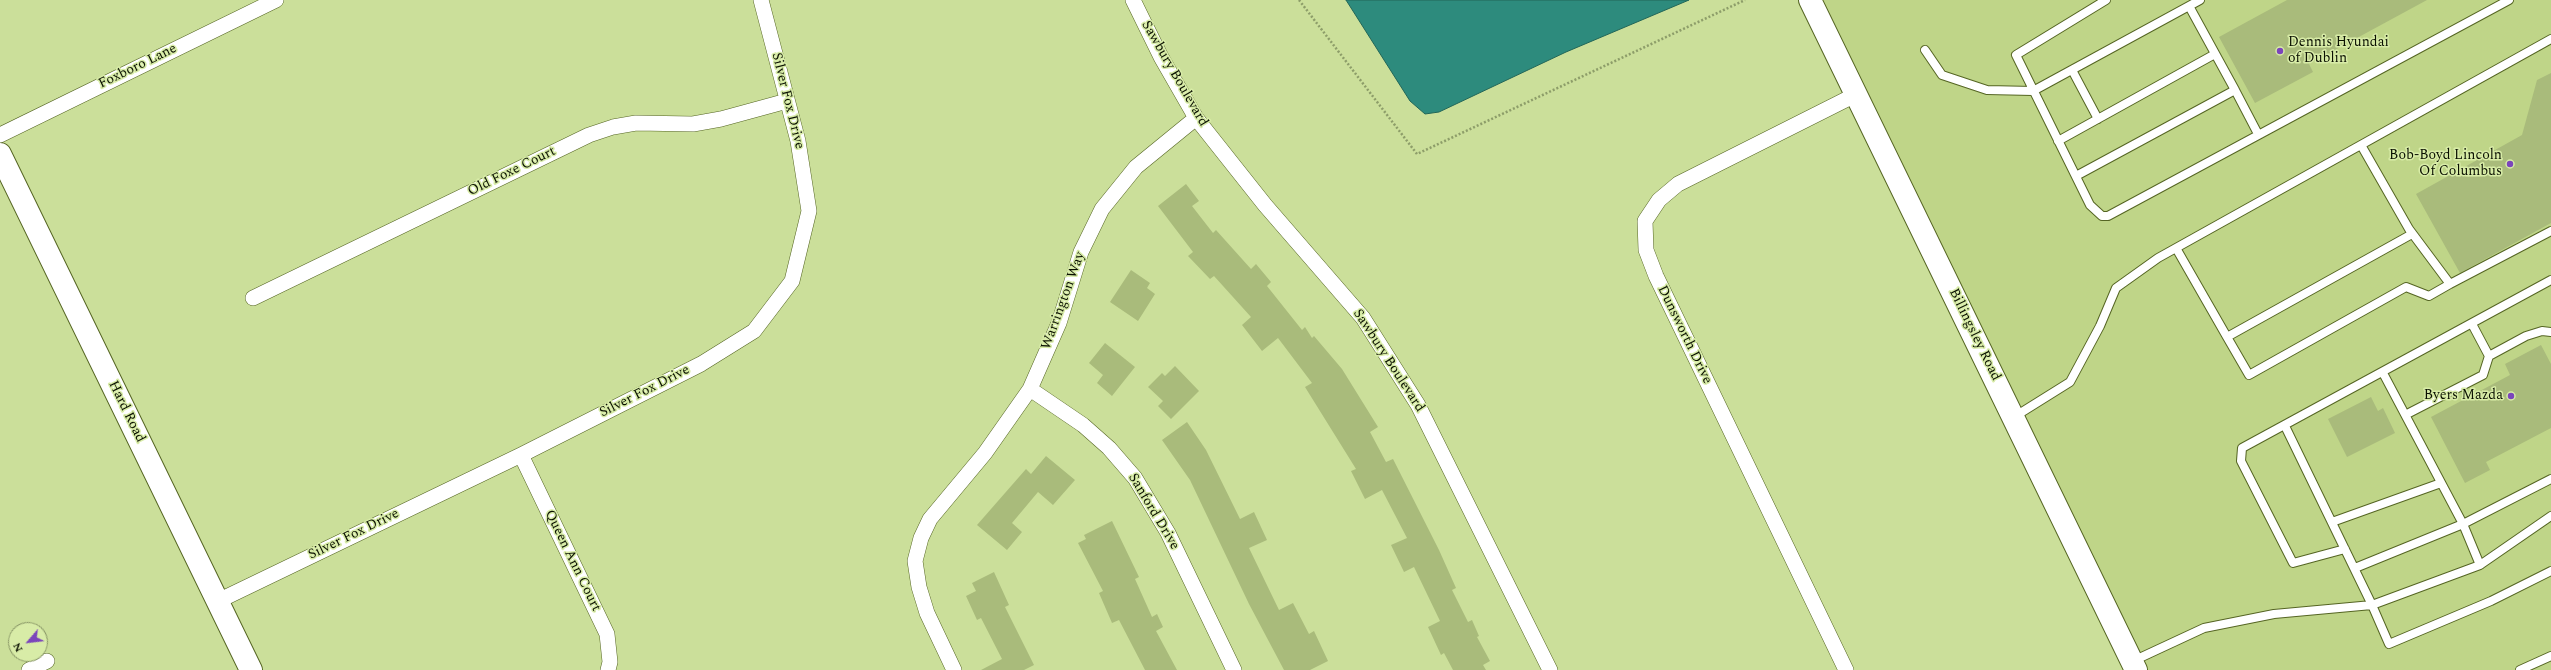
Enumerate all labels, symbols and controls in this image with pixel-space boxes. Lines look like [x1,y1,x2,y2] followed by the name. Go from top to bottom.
[1137,18,1211,130] street label: Sawbury Boulevard
[2288,35,2389,68] place label: Dennis Hyundai of Dublin
[96,41,180,93] street label: Foxboro Lane
[2275,46,2285,56] marker: Dennis Hyundai of Dublin
[767,51,807,151] street label: Silver Fox Drive
[465,144,559,200] street label: Old Foxe Court
[2389,148,2502,180] place label: Bob-Boyd Lincoln Of Columbus
[2505,159,2515,169] marker: Bob-Boyd Lincoln Of Columbus
[1039,250,1089,352] street label: Warrington Way
[1653,283,1715,387] street label: Dunsworth Drive
[1944,286,2004,384] street label: Billingsley Road
[1348,306,1428,416] street label: Sawbury Boulevard
[597,362,693,422] street label: Silver Fox Drive
[104,378,148,446] street label: Hard Road
[2424,388,2503,404] place label: Byers Mazda
[2506,391,2516,401] marker: Byers Mazda
[1124,471,1182,553] street label: Sanford Drive
[306,506,402,564] street label: Silver Fox Drive
[540,508,604,614] street label: Queen Ann Court
[8,622,48,662] north arrow
[8,639,27,655] text: N

